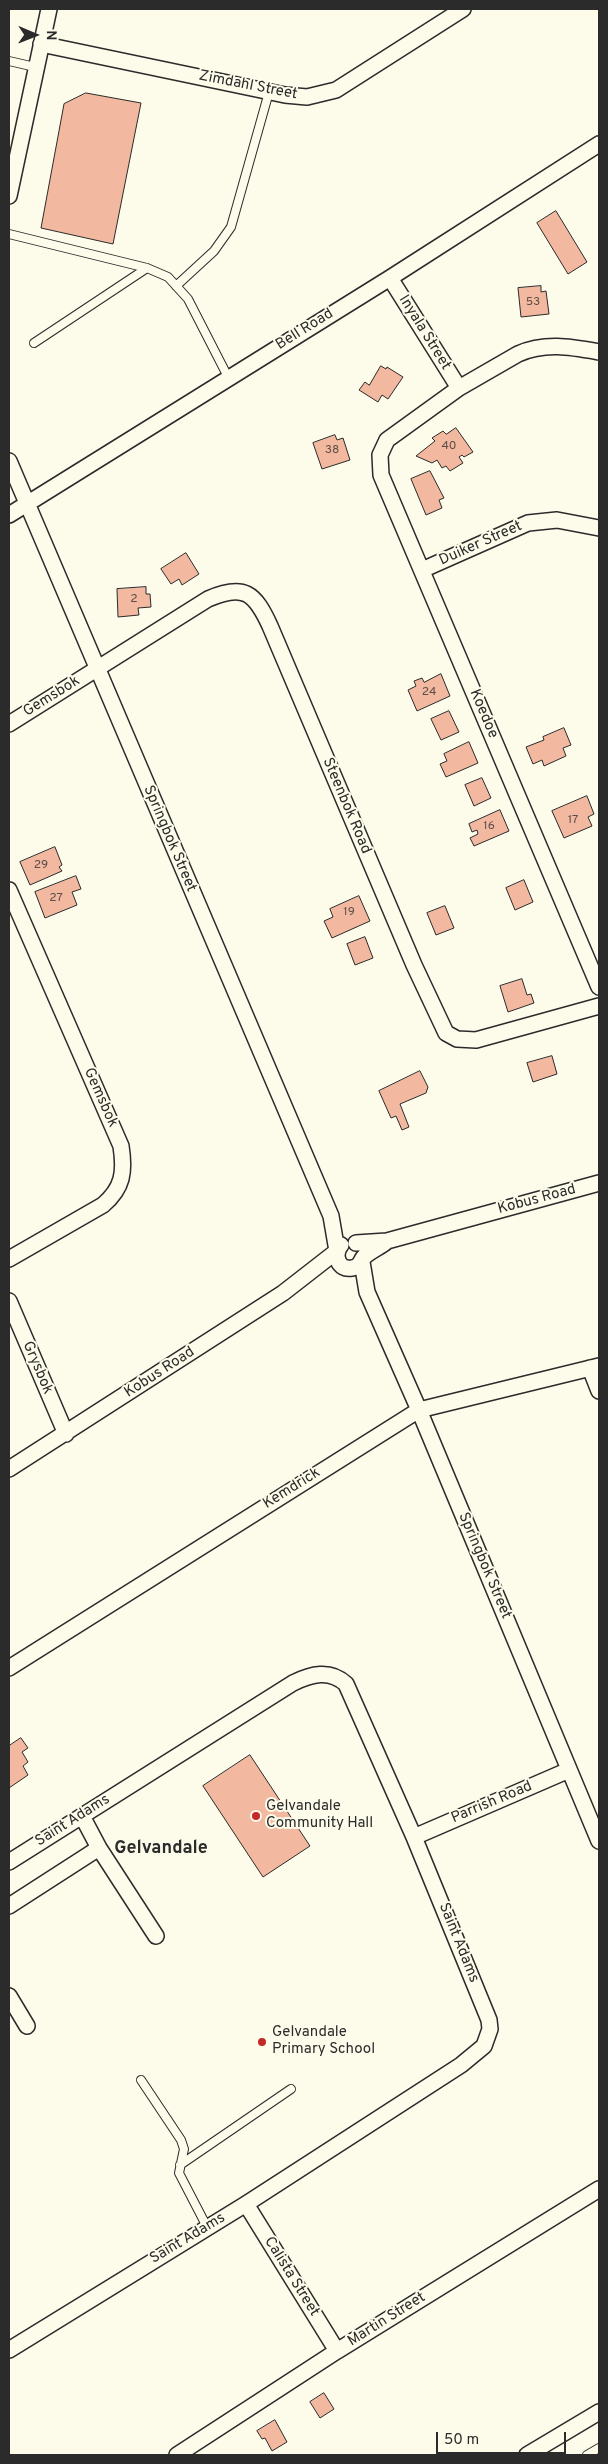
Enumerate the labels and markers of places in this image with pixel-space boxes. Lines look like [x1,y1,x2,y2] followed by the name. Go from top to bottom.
[266,1798,373,1833] place label: Gelvandale Community Hall
[250,1810,262,1822] marker: Gelvandale Community Hall
[272,2024,375,2059] place label: Gelvandale Primary School
[256,2036,268,2048] marker: Gelvandale Primary School

